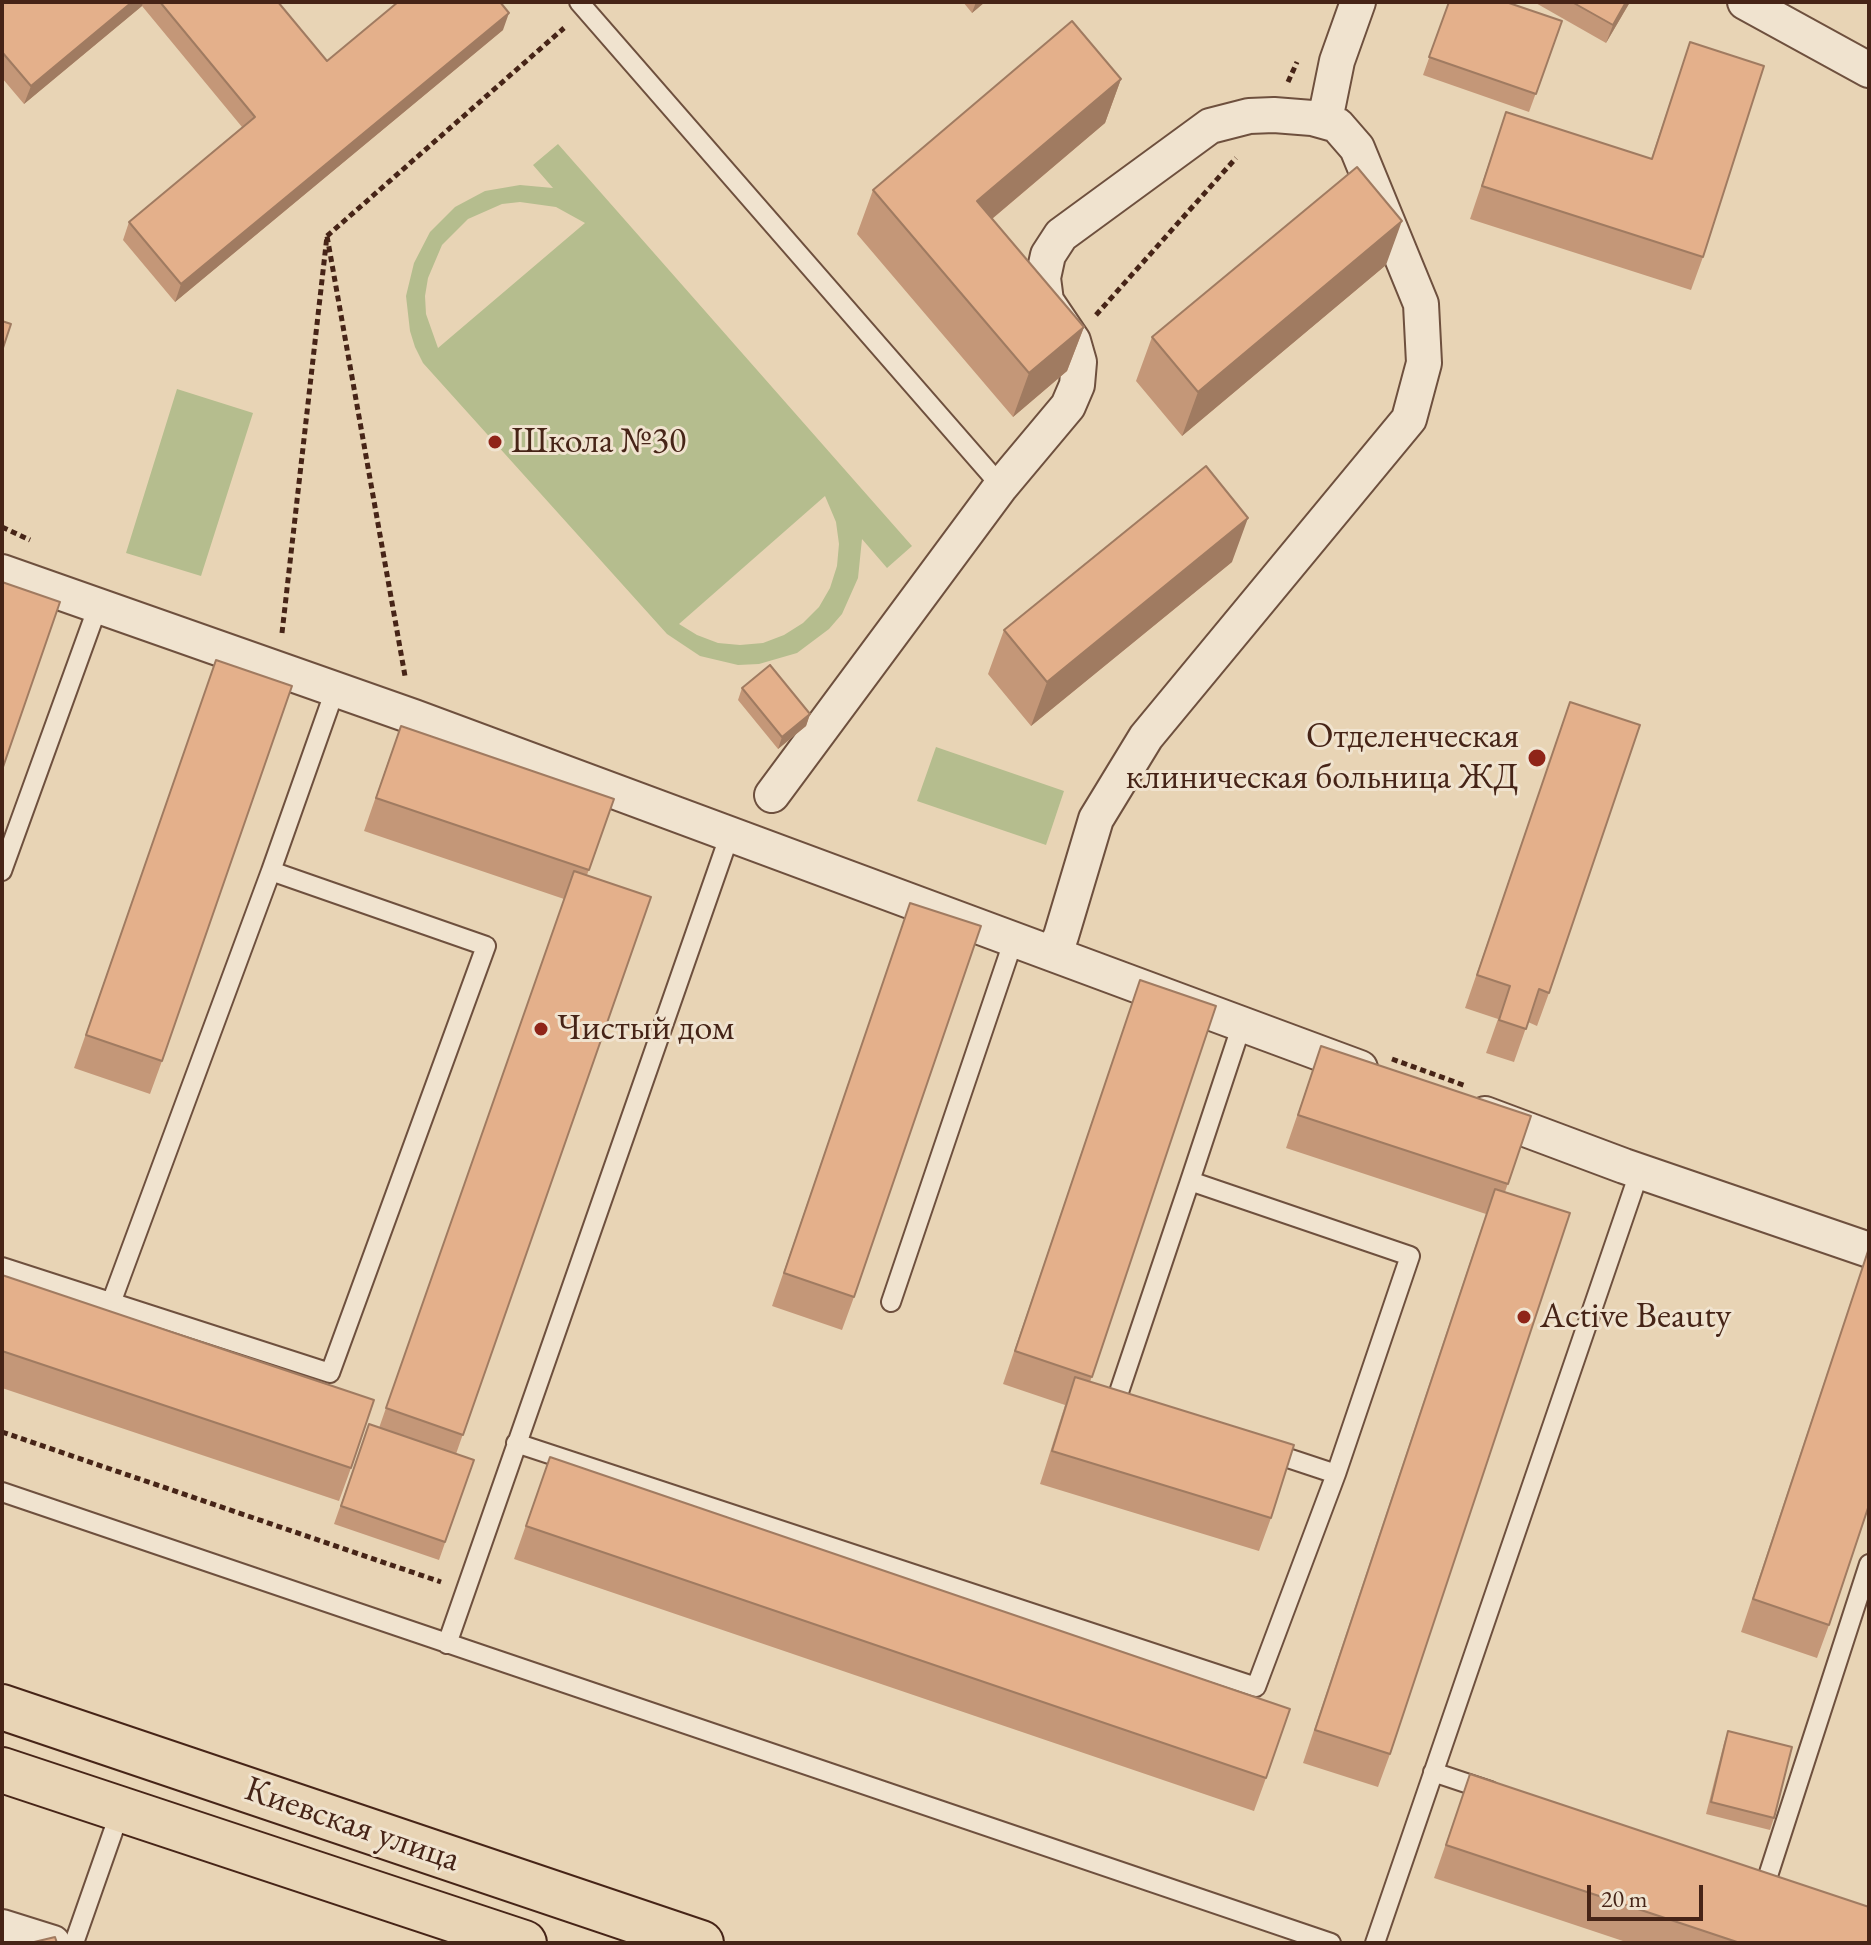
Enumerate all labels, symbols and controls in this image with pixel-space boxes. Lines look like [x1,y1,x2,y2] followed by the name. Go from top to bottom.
[511,420,686,464] place label: Школа №30
[486,433,504,451] marker: Школа №30
[1126,715,1519,800] place label: Отделенческая клиническая больница ЖД
[1526,747,1548,769] marker: Отделенческая клиническая больница ЖД
[557,1007,734,1051] place label: Чистый дом
[532,1020,550,1038] marker: Чистый дом
[1540,1295,1731,1339] place label: Active Beauty
[1515,1308,1533,1326] marker: Active Beauty
[239,1768,465,1882] street label: Киевская улица
[1591,1869,1707,1919] scale bar
[1601,1883,1648,1914] text: 20 m

